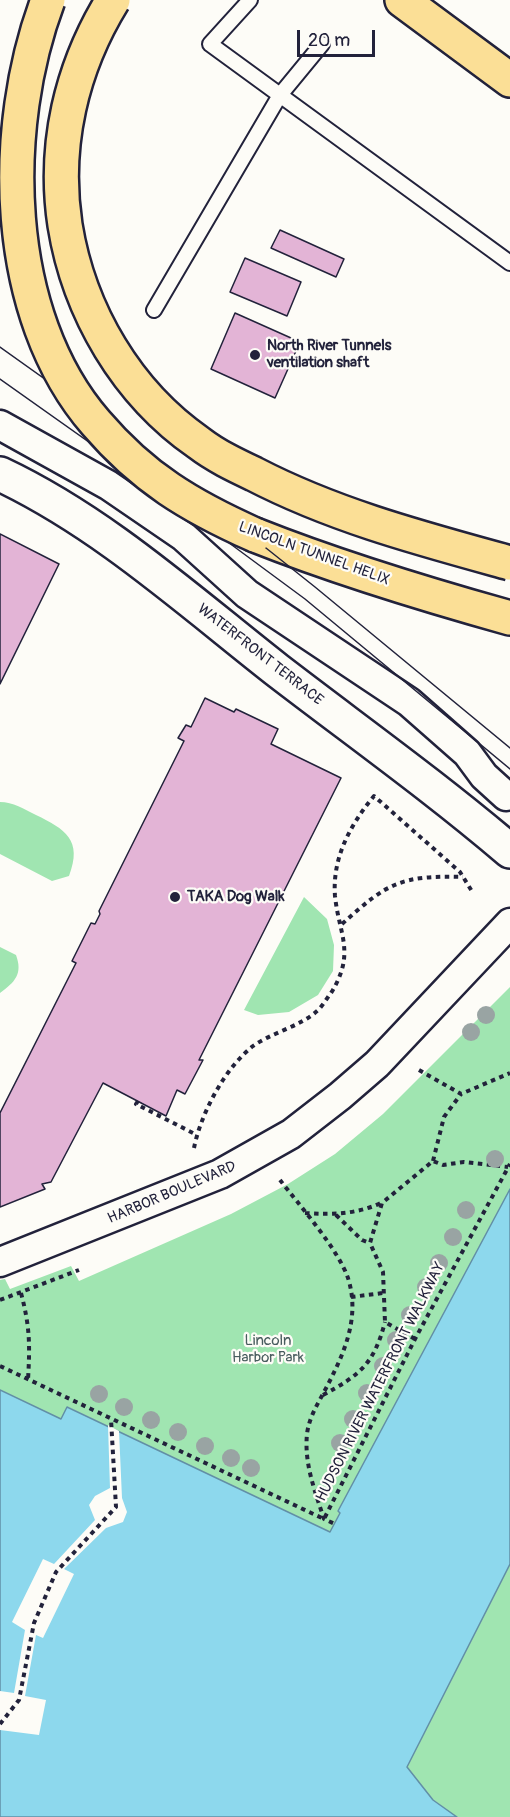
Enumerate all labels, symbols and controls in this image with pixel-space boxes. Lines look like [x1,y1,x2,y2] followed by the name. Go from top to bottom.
[300,18,378,56] scale bar
[308,29,350,52] text: 20 m
[267,337,392,372] place label: North River Tunnels ventilation shaft
[248,348,262,362] marker: North River Tunnels ventilation shaft
[236,518,392,590] street label: LINCOLN TUNNEL HELIX
[194,600,326,710] street label: WATERFRONT TERRACE
[187,888,285,906] place label: TAKA Dog Walk
[168,890,182,904] marker: TAKA Dog Walk
[105,1158,239,1228] street label: HARBOR BOULEVARD
[313,1259,449,1505] street label: HUDSON RIVER WATERFRONT WALKWAY
[232,1332,304,1367] park label: Lincoln Harbor Park

